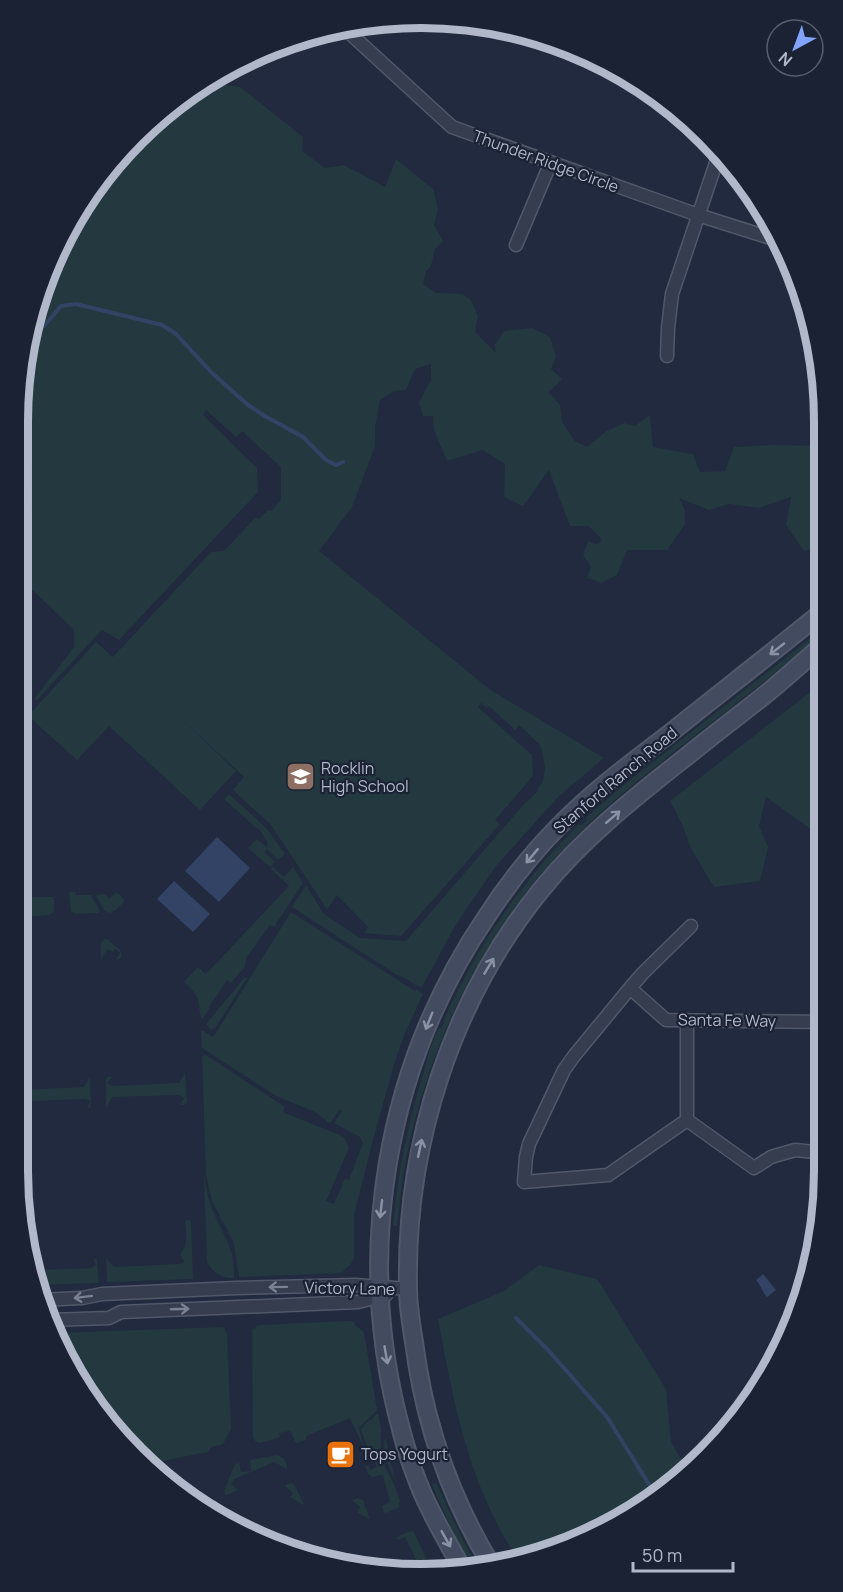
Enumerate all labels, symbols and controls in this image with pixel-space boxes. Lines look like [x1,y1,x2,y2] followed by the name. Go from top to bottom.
[765,18,825,78] north arrow
[774,47,797,71] text: N
[470,124,622,198] street label: Thunder Ridge Circle
[769,642,785,655] one-way arrow
[548,722,682,838] street label: Stanford Ranch Road
[321,757,409,797] place label: Rocklin High School
[284,761,316,793] school or university icon: Rocklin High School
[605,810,620,824] one-way arrow
[525,848,539,863] one-way arrow
[484,958,496,975] one-way arrow
[678,1008,777,1032] street label: Santa Fe Way
[423,1011,434,1029] one-way arrow
[415,1138,427,1157] one-way arrow
[375,1198,386,1218] one-way arrow
[304,1276,396,1300] street label: Victory Lane
[268,1281,288,1293] one-way arrow
[74,1291,94,1302] one-way arrow
[169,1304,189,1315] one-way arrow
[380,1344,391,1364] one-way arrow
[324,1438,356,1470] cafe icon: Tops Yogurt
[361,1443,448,1465] place label: Tops Yogurt
[441,1529,452,1547] one-way arrow
[633,1535,734,1573] scale bar
[642,1543,682,1567] text: 50 m

